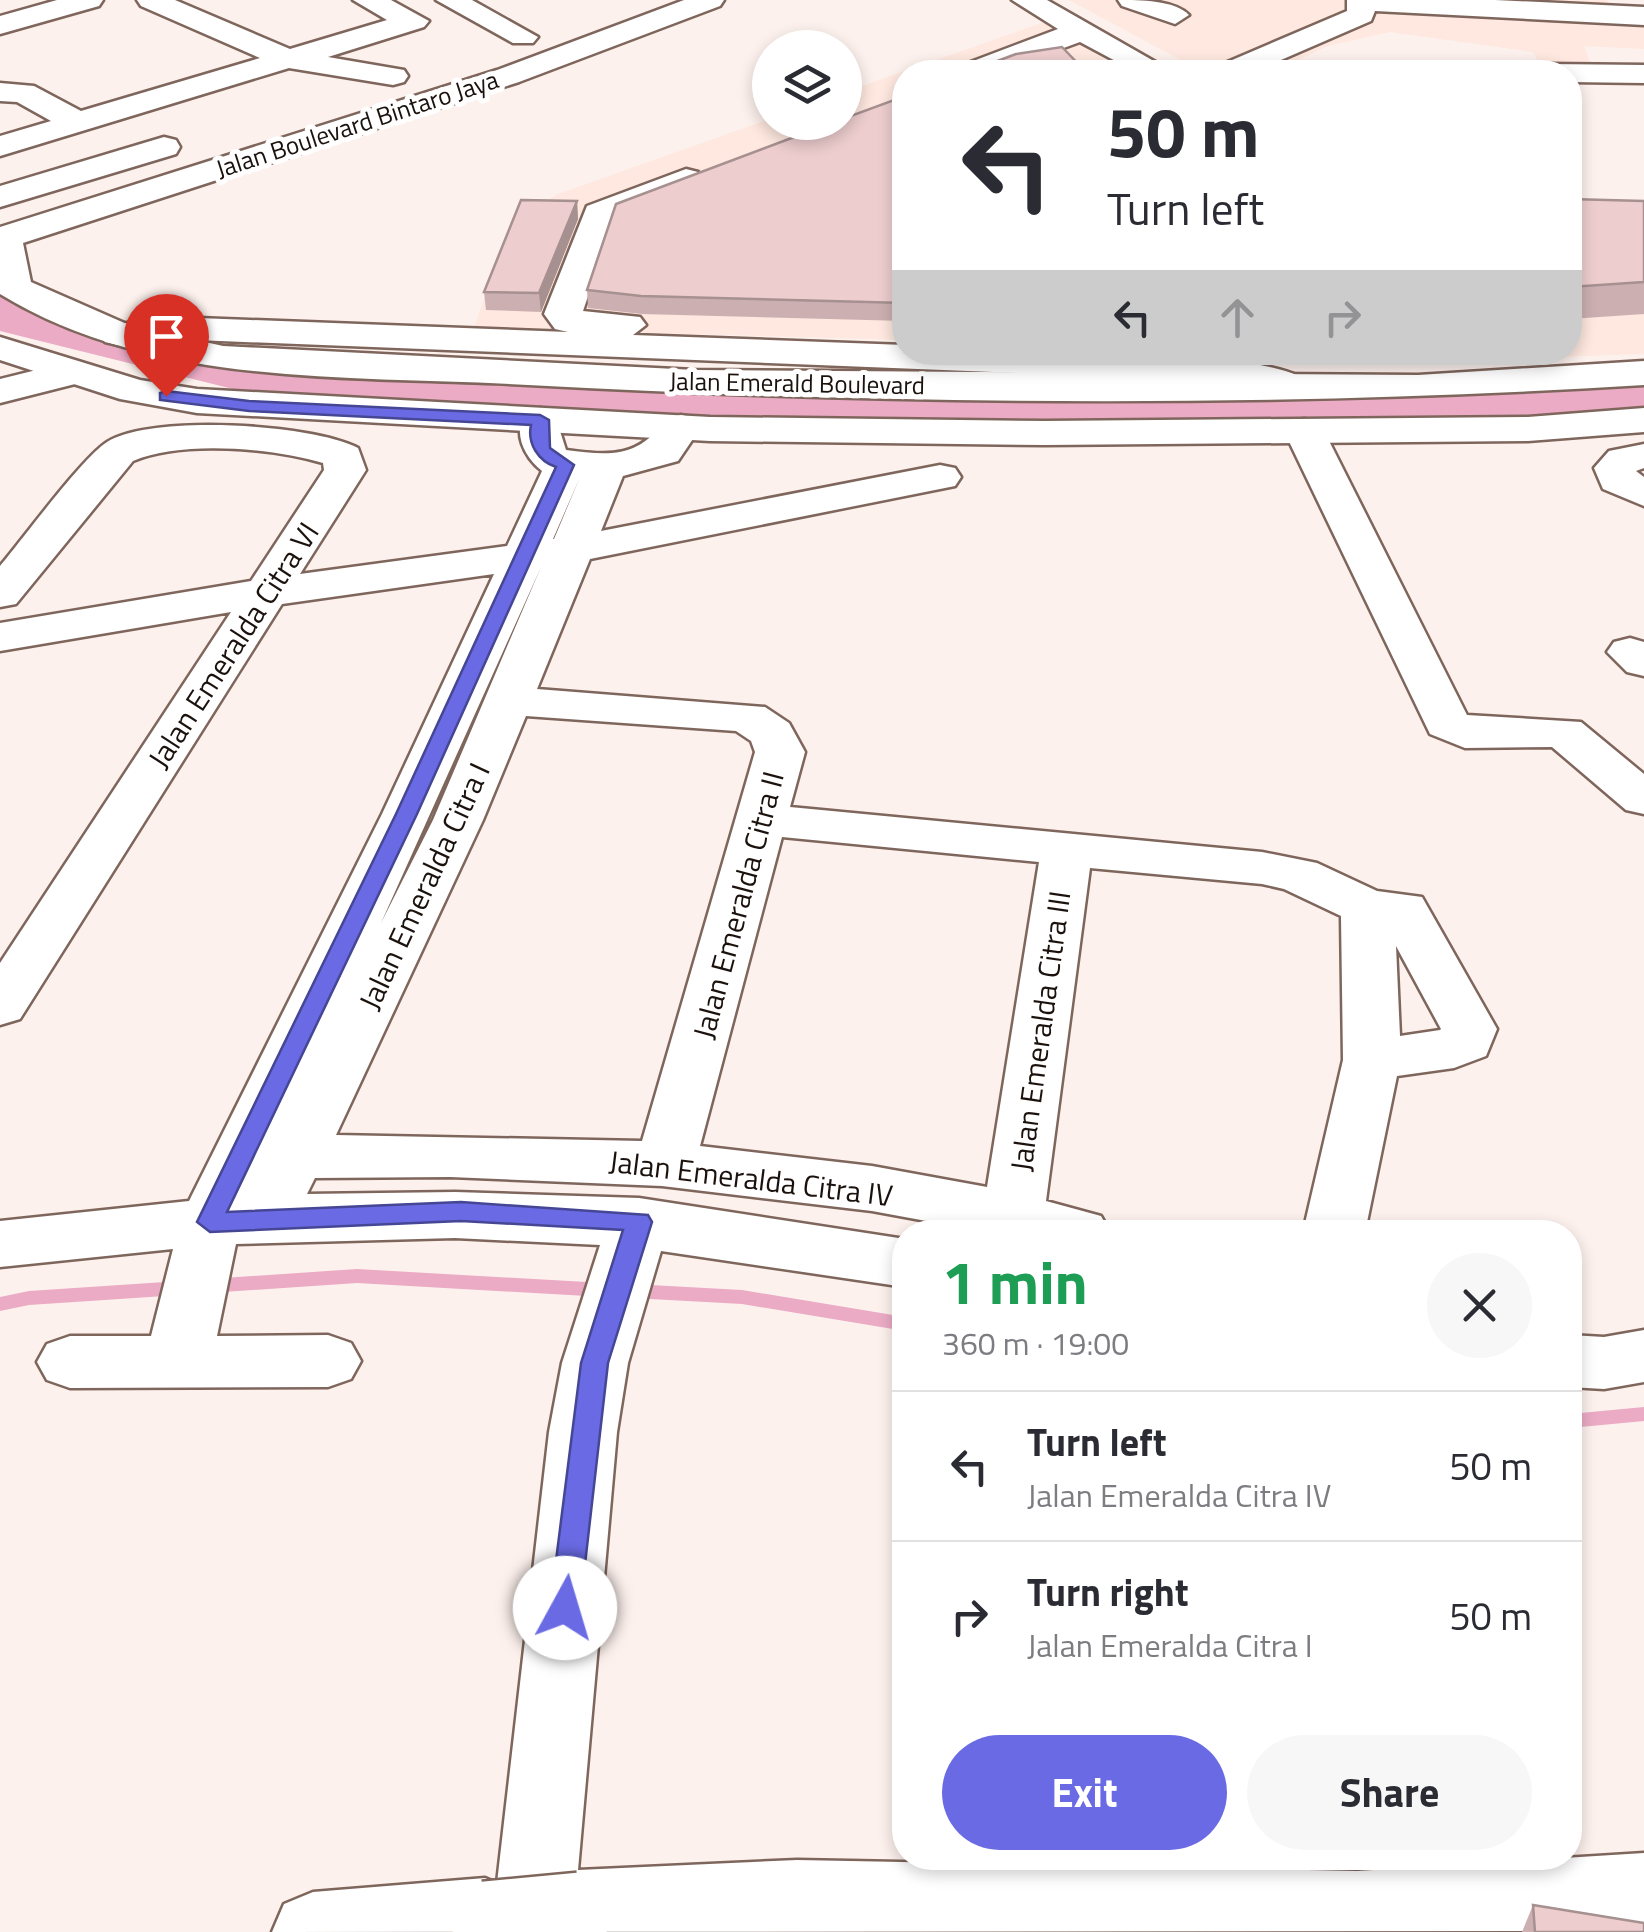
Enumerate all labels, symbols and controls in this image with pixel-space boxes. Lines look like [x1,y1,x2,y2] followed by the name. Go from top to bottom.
[752,30,862,140] map controls
[752,30,862,140] button: layers
[211,60,504,188] street label: Jalan Boulevard Bintaro Jaya
[1107,78,1260,184] text: 50 m
[942,100,1072,230] icon: left
[1107,174,1264,242] text: Turn left
[1105,290,1160,345] icon: left
[1210,290,1265,345] icon: ahead
[1315,290,1370,345] icon: right
[124,294,209,397] pin
[139,309,194,364] icon: arrive
[669,362,925,404] street label: Jalan Emerald Boulevard
[136,513,330,777] street label: Jalan Emeralda Citra VI
[347,755,501,1017] street label: Jalan Emeralda Citra I
[680,766,796,1044] street label: Jalan Emeralda Citra II
[998,888,1082,1174] street label: Jalan Emeralda Citra III
[607,1138,895,1218] street label: Jalan Emeralda Citra IV
[942,1236,1088,1327] text: 1 min
[1427,1253,1532,1358] button: close
[942,1319,1129,1367] text: 360 m · 19:00
[1027,1413,1167,1471] text: Turn left
[1449,1437,1532,1495] text: 50 m
[942,1439,997,1494] icon: left
[1027,1471,1331,1519] text: Jalan Emeralda Citra IV
[513,1556,617,1660] position arrow
[1027,1563,1189,1621] text: Turn right
[1449,1587,1532,1645] text: 50 m
[942,1589,997,1644] icon: right
[1027,1621,1313,1669] text: Jalan Emeralda Citra I
[942,1735,1227,1850] button: Exit
[1247,1735,1532,1850] button: Share

